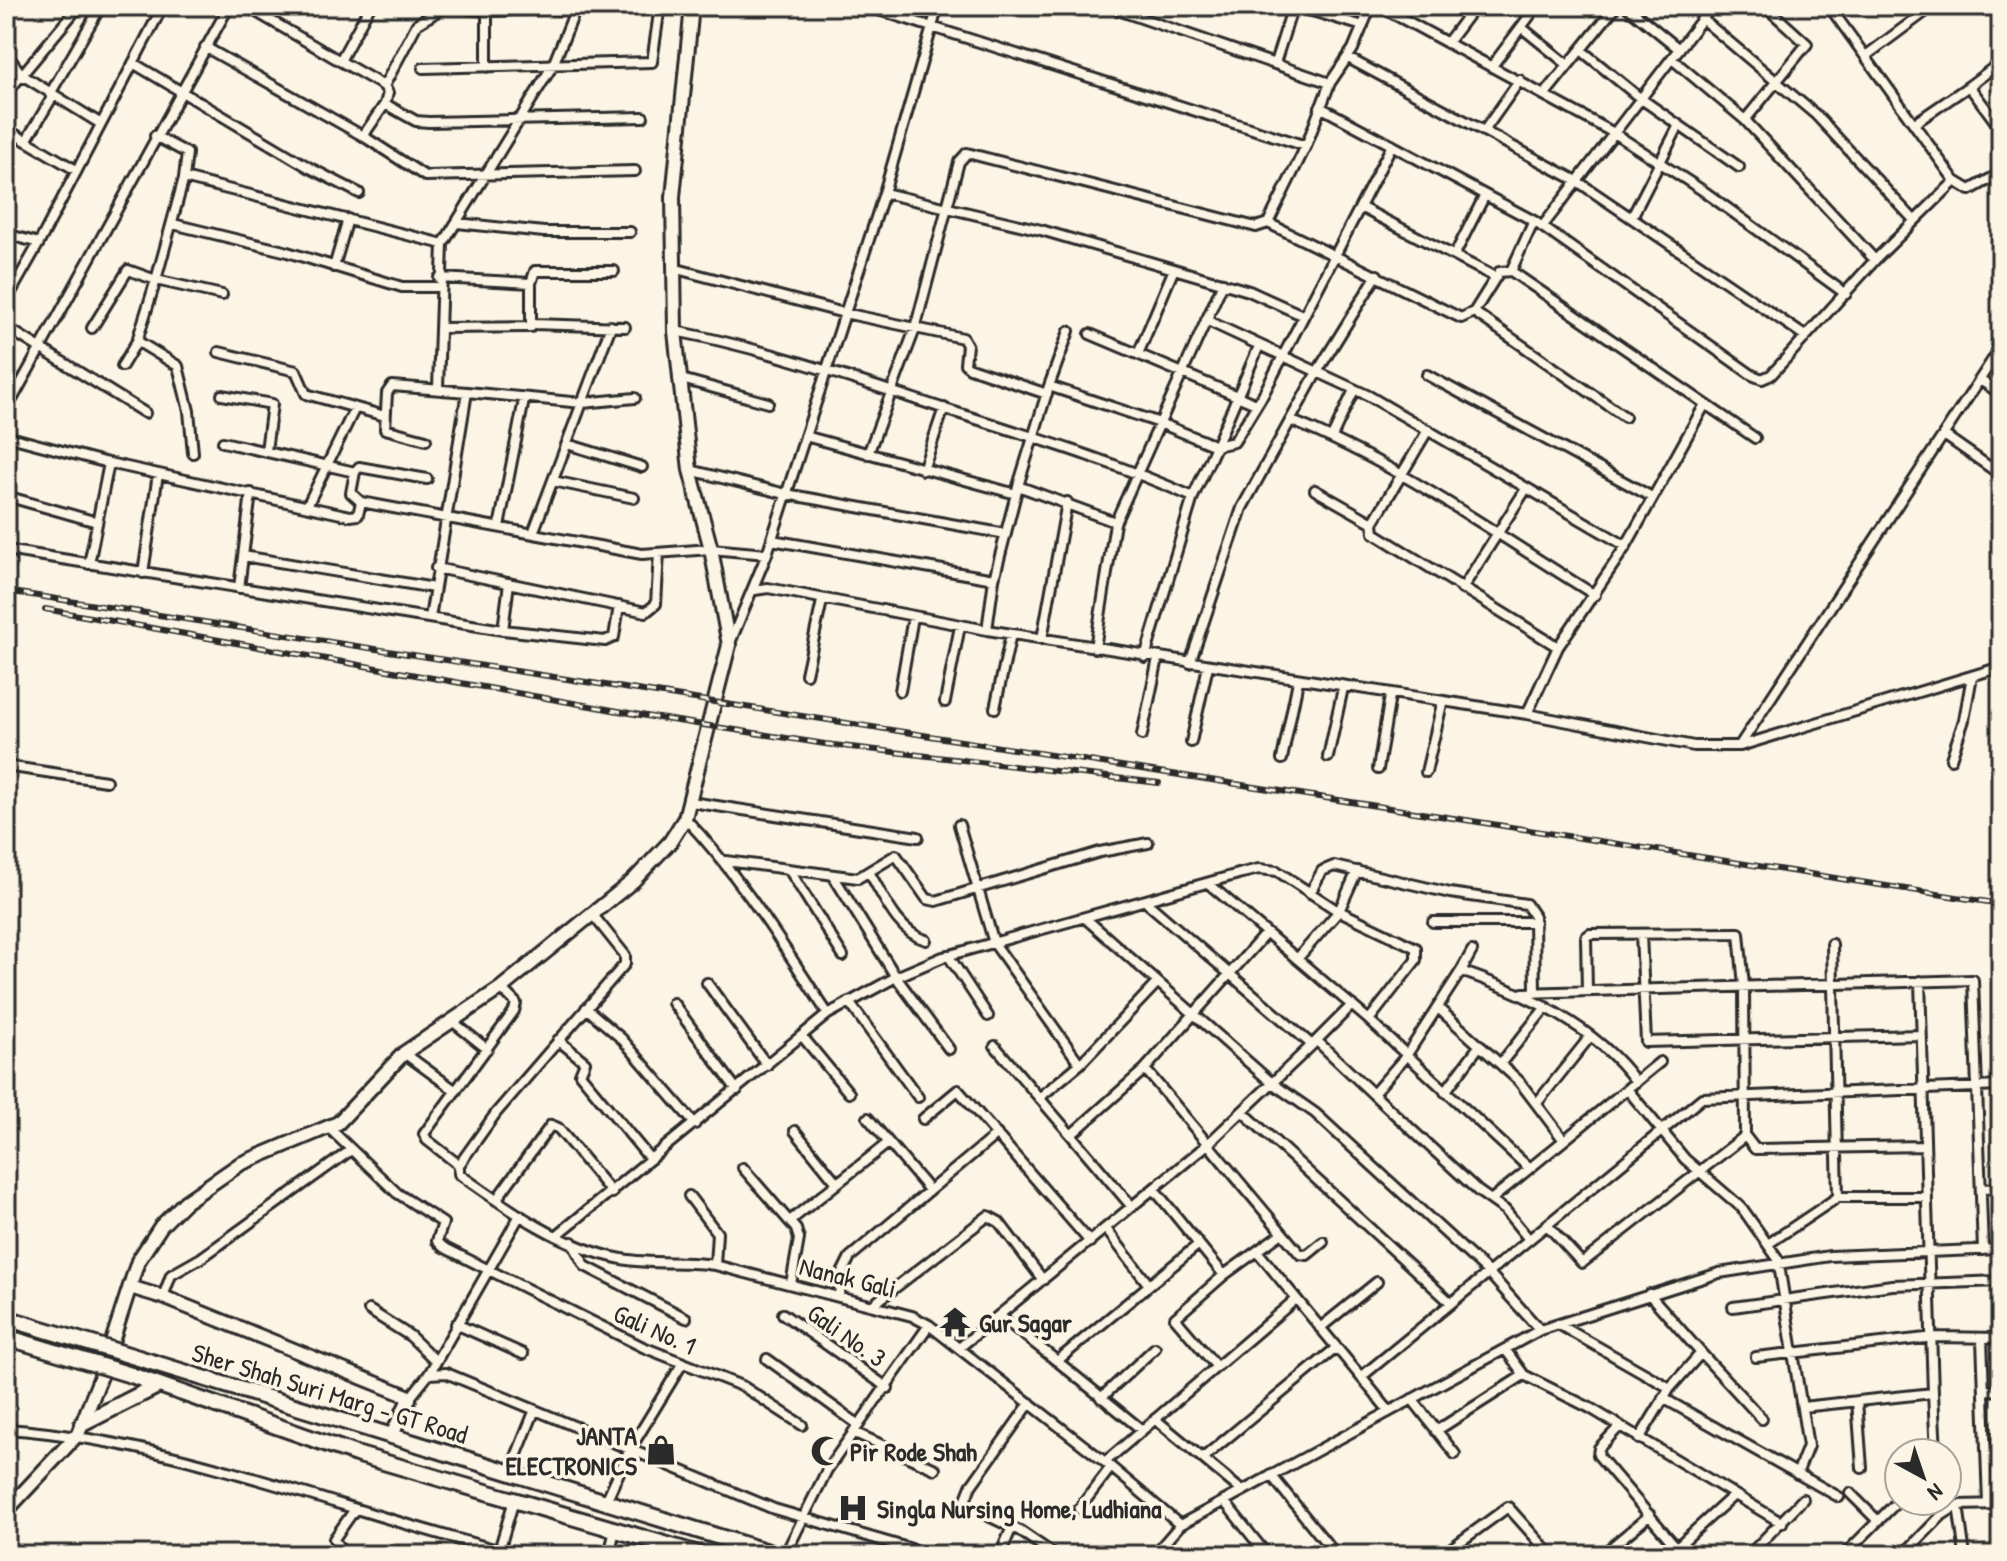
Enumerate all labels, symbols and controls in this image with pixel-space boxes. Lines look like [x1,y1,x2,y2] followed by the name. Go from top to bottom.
[796,1248,900,1306] street label: Nanak Gali
[608,1295,702,1363] street label: Gali No. 1
[801,1295,893,1375] street label: Gali No. 3
[938,1305,972,1339] temple icon: Gur Sagar
[979,1305,1073,1341] place label: Gur Sagar
[188,1334,472,1452] street label: Sher Shah Suri Marg - GT Road
[506,1418,637,1483] place label: JANTA ELECTRONICS
[644,1433,678,1467] shop icon: JANTA ELECTRONICS
[809,1434,843,1468] mosque icon: Pir Rode Shah
[850,1434,977,1469] place label: Pir Rode Shah
[1883,1437,1963,1517] north arrow
[1922,1477,1950,1508] text: N
[836,1491,870,1525] hospital icon: Singla Nursing Home, Ludhiana
[877,1491,1162,1527] place label: Singla Nursing Home, Ludhiana

